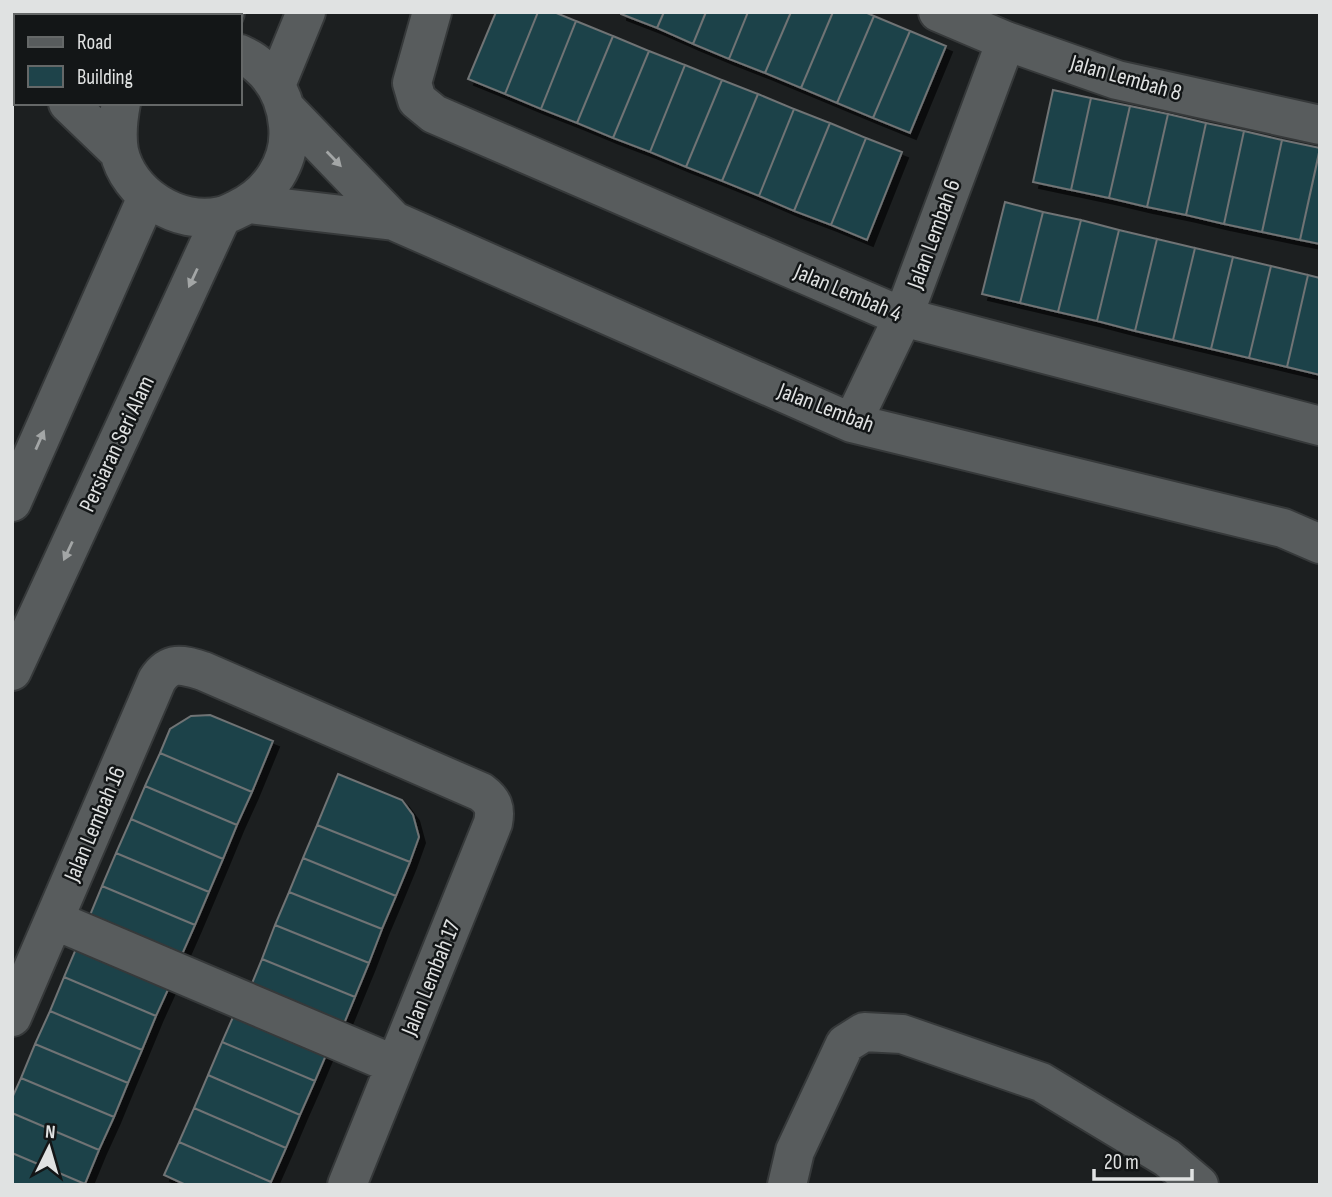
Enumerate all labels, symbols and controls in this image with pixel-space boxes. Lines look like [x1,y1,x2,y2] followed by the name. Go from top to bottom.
[14,14,242,105] legend
[77,30,112,55] text: Road
[1066,48,1185,107] street label: Jalan Lembah 8
[77,65,133,90] text: Building
[326,150,342,167] one-way arrow
[901,175,967,293] street label: Jalan Lembah 6
[789,257,906,328] street label: Jalan Lembah 4
[187,268,199,288] one-way arrow
[73,372,161,516] street label: Persiaran Seri Alam
[773,377,878,439] street label: Jalan Lembah
[34,430,46,450] one-way arrow
[62,541,73,561] one-way arrow
[58,762,132,887] street label: Jalan Lembah 16
[395,916,467,1041] street label: Jalan Lembah 17
[14,1113,84,1183] north arrow
[44,1121,56,1144] text: N
[1094,1138,1192,1182] scale bar
[1104,1150,1139,1175] text: 20 m

